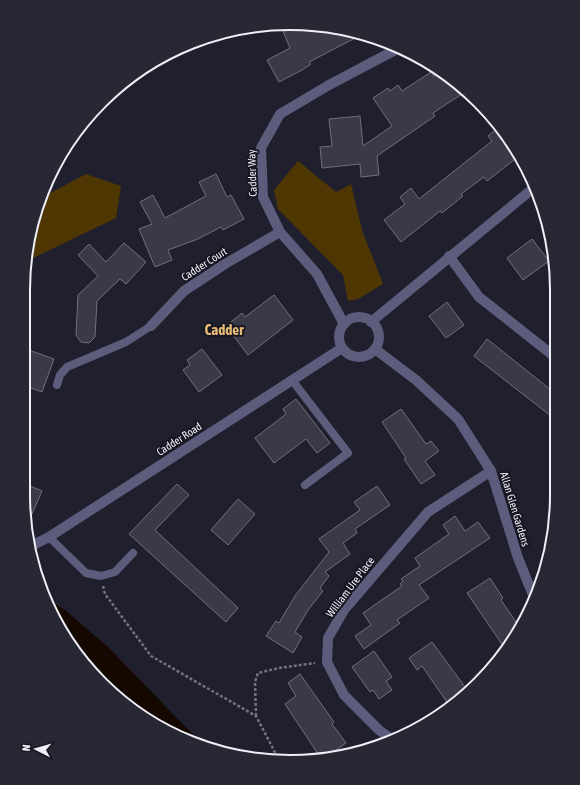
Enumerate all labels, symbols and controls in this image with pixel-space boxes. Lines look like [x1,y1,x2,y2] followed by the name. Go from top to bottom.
[245,149,259,197] street label: Cadder Way
[179,245,229,283] street label: Cadder Court
[204,321,244,338] district label: Cadder
[154,420,204,458] street label: Cadder Road
[498,470,532,548] street label: Allan Glen Gardens
[324,555,376,619] street label: William Ure Place
[16,729,56,769] north arrow
[20,744,32,752] text: N

